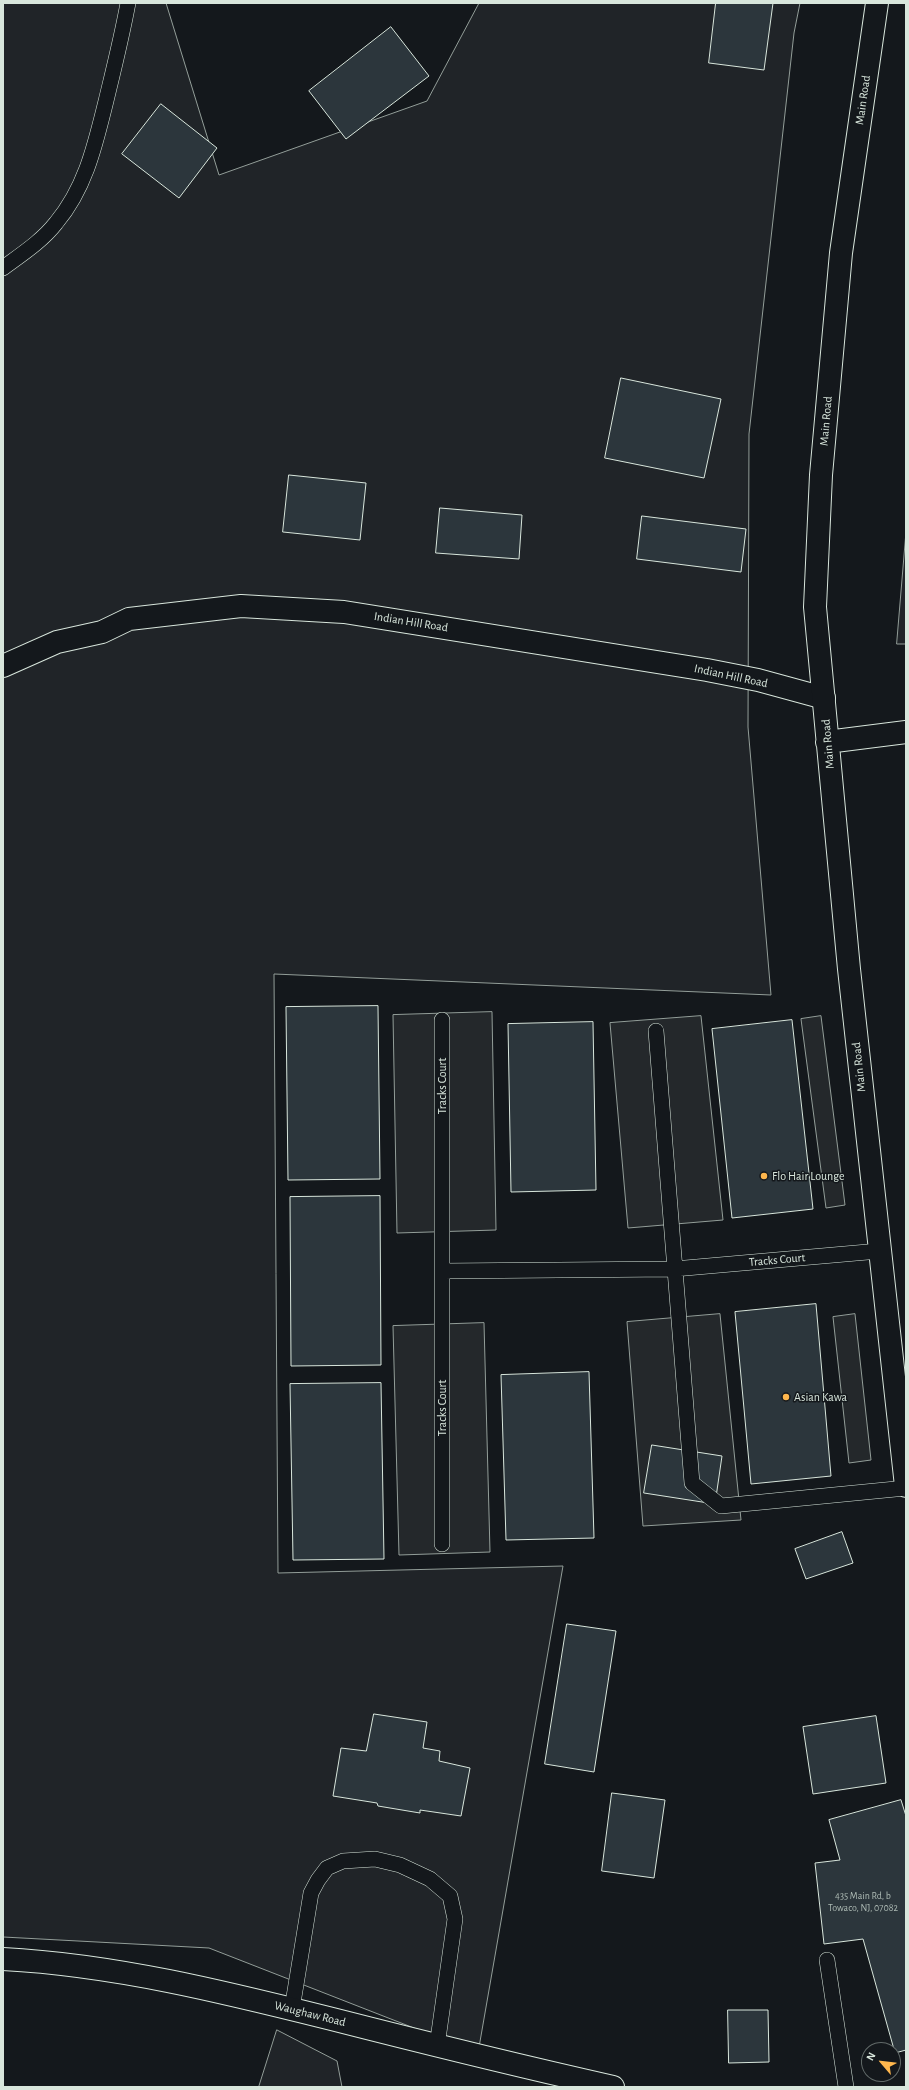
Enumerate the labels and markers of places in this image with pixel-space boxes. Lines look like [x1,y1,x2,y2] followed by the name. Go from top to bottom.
[772,1169,845,1183] place label: Flo Hair Lounge
[759,1171,769,1181] marker: Flo Hair Lounge
[794,1390,847,1404] place label: Asian Kawa
[781,1392,791,1402] marker: Asian Kawa

